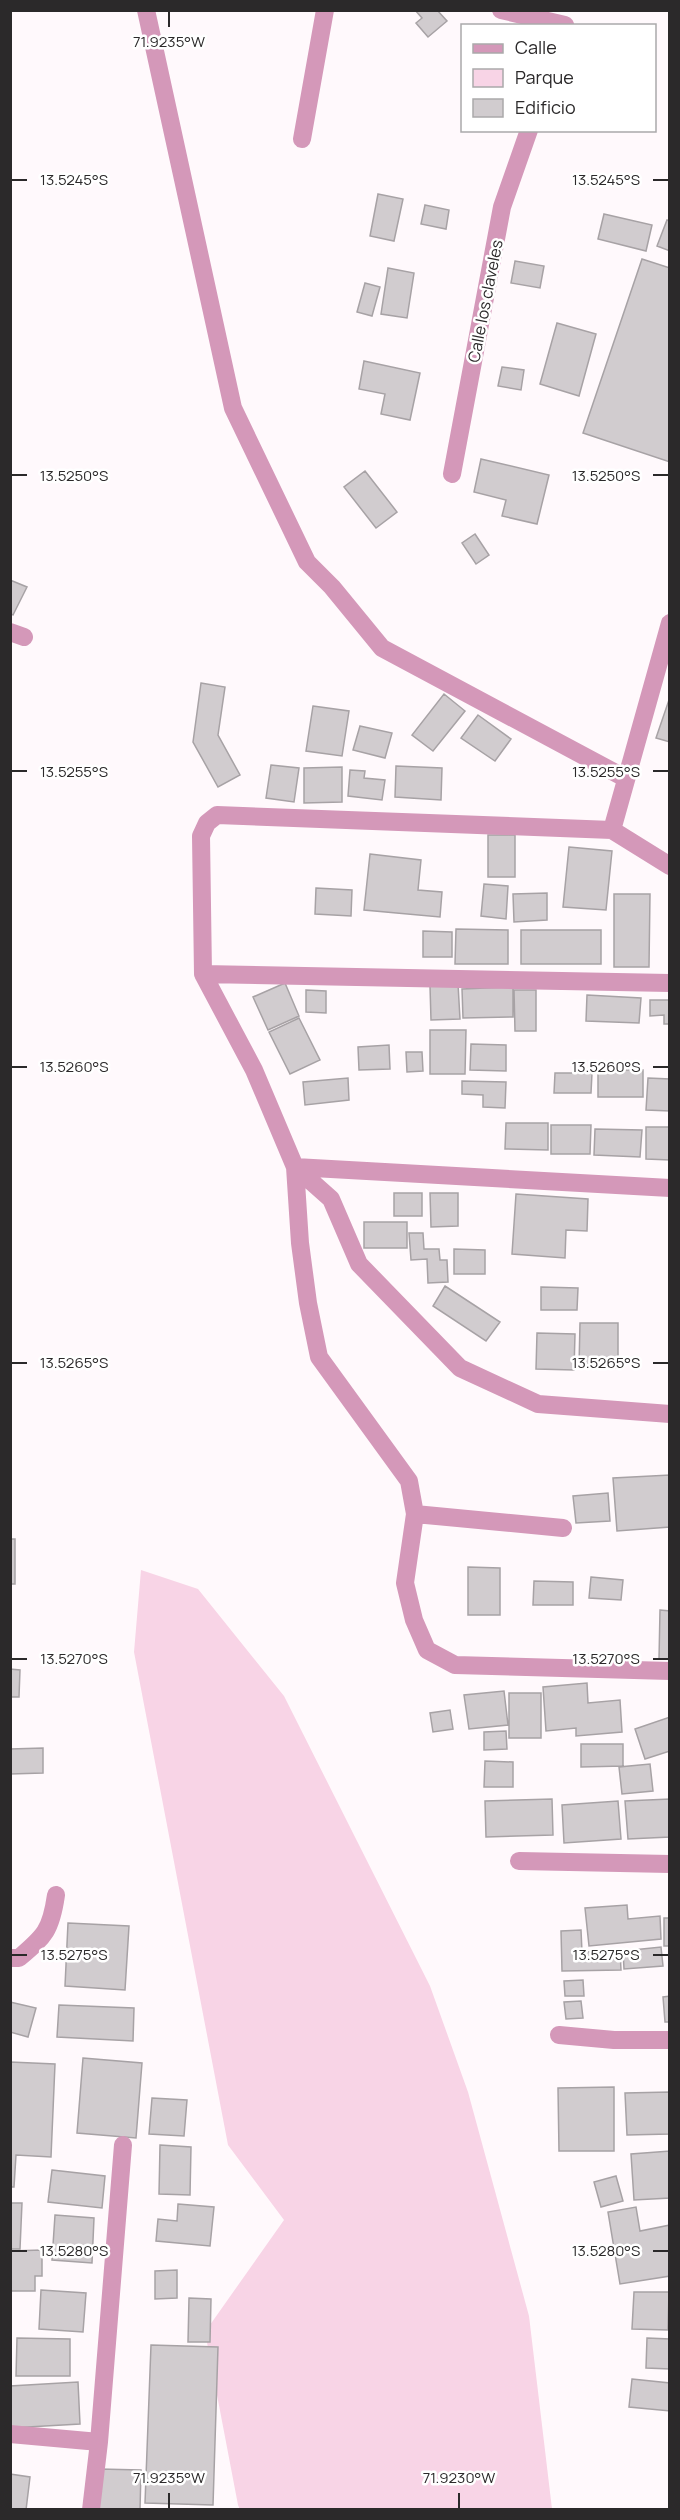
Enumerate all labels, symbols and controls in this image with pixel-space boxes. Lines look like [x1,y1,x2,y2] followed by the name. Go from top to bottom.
[461,24,656,132] legend
[133,31,205,52] text: 71.9235°W
[515,35,557,59] text: Calle
[515,65,574,89] text: Parque
[515,95,576,119] text: Edificio
[40,169,108,190] text: 13.5245°S
[572,169,640,190] text: 13.5245°S
[462,238,508,364] street label: Calle los claveles
[40,465,108,486] text: 13.5250°S
[572,465,640,486] text: 13.5250°S
[40,761,108,782] text: 13.5255°S
[572,761,640,782] text: 13.5255°S
[39,1056,109,1077] text: 13.5260°S
[571,1056,641,1077] text: 13.5260°S
[40,1352,108,1373] text: 13.5265°S
[572,1352,640,1373] text: 13.5265°S
[40,1648,108,1669] text: 13.5270°S
[572,1648,640,1669] text: 13.5270°S
[41,1944,107,1965] text: 13.5275°S
[573,1944,639,1965] text: 13.5275°S
[40,2240,108,2261] text: 13.5280°S
[572,2240,640,2261] text: 13.5280°S
[133,2467,205,2488] text: 71.9235°W
[423,2467,495,2488] text: 71.9230°W

